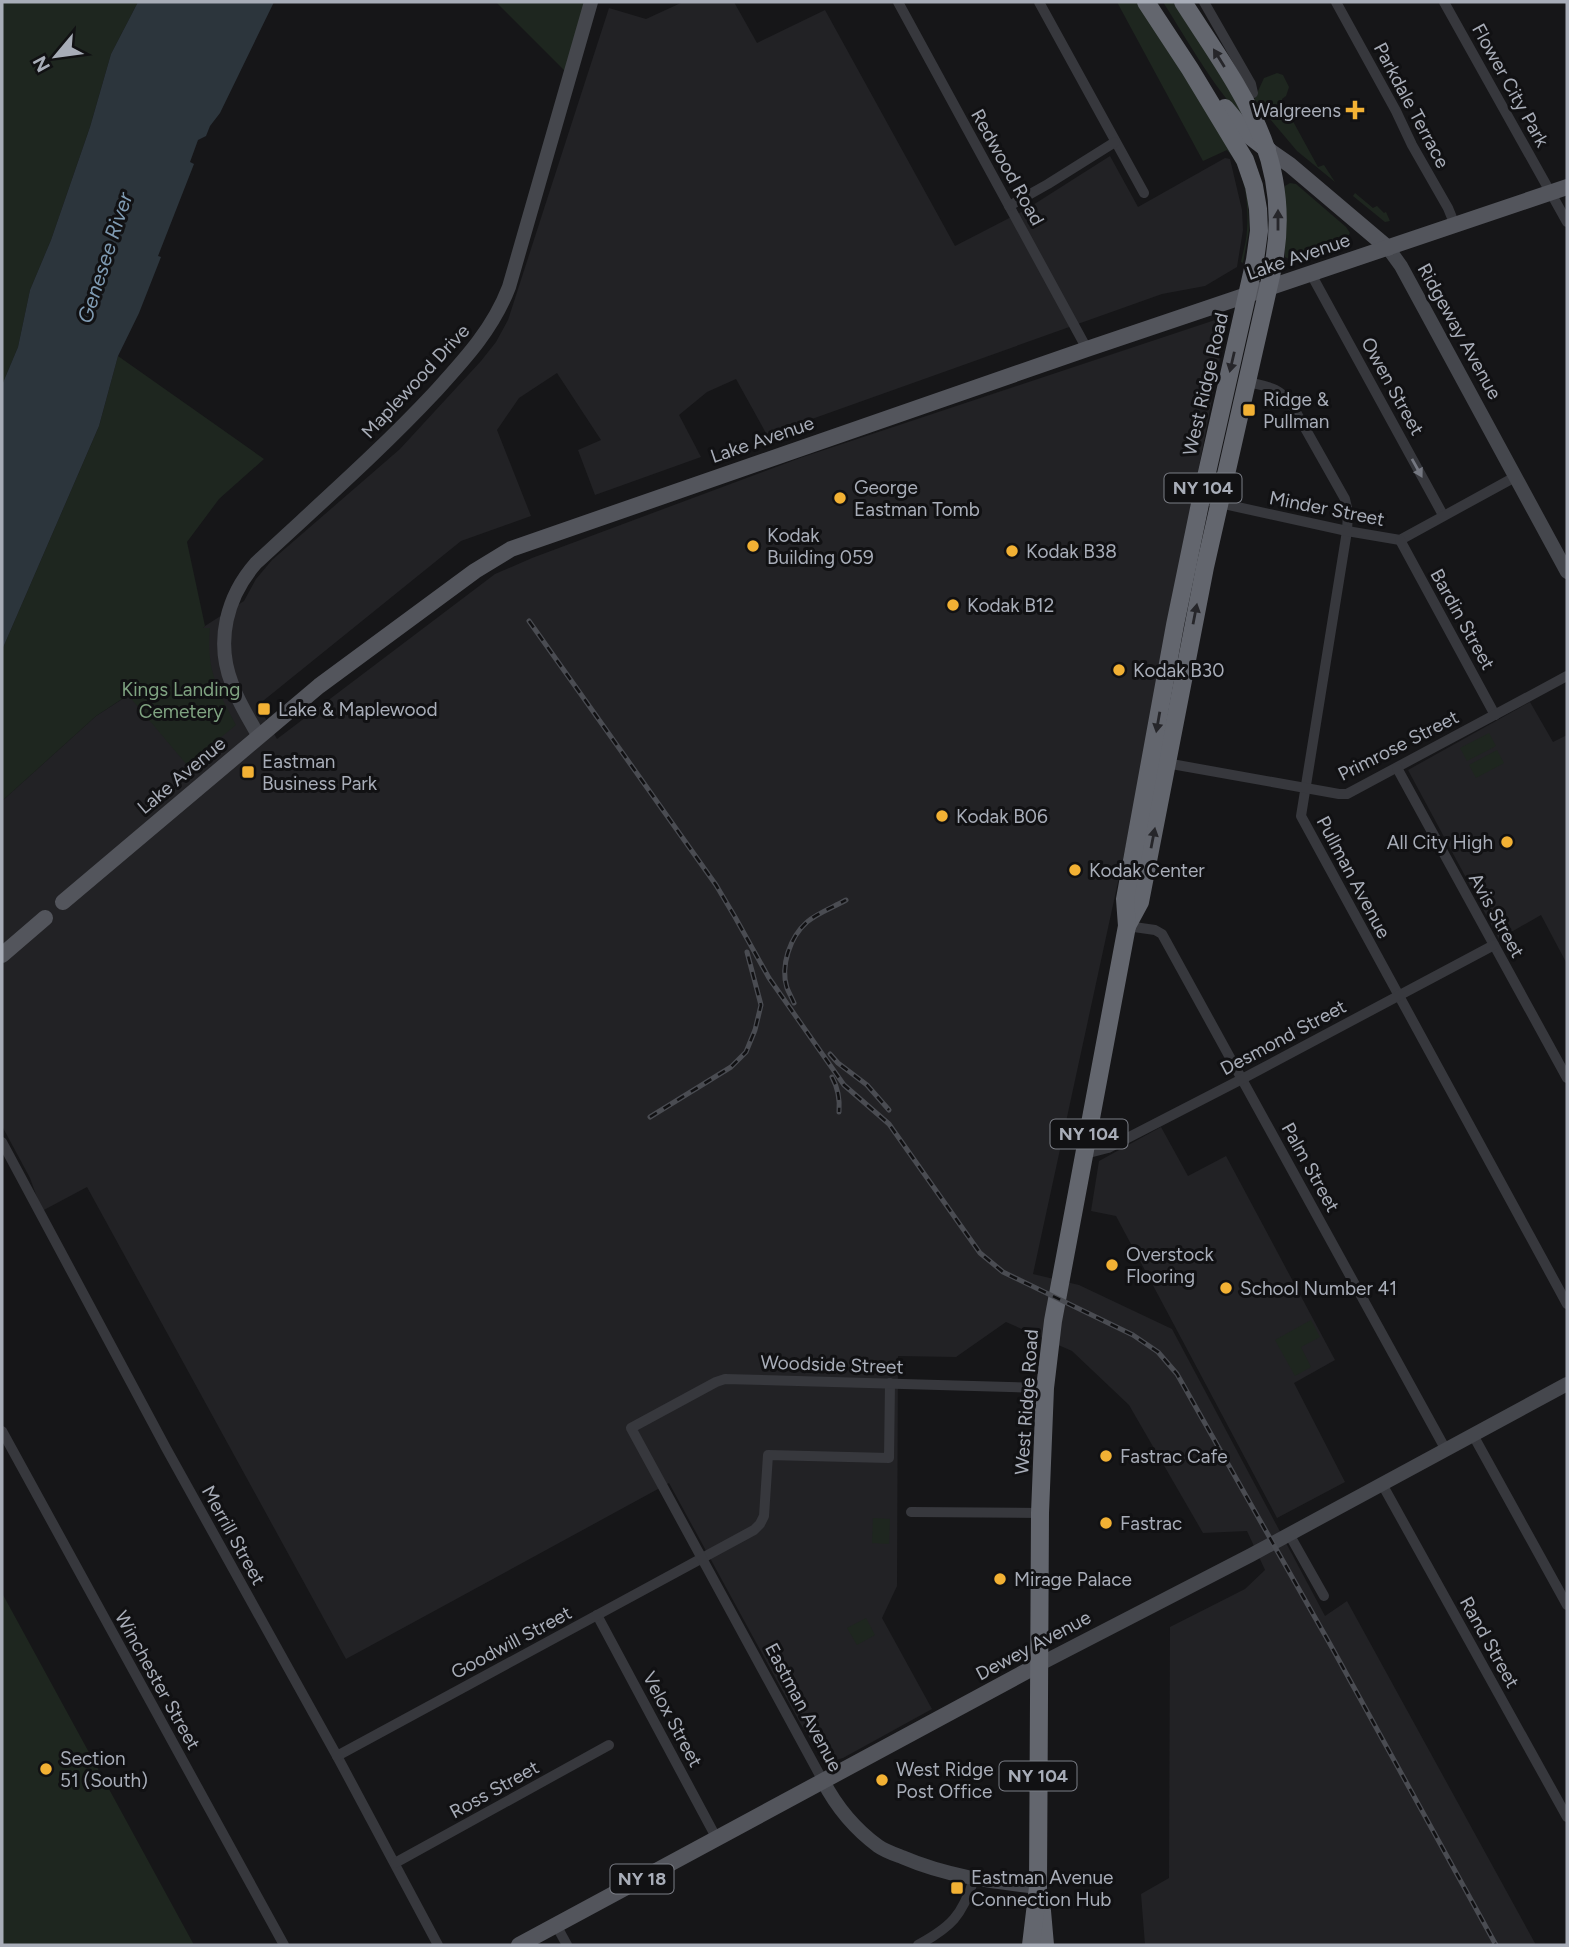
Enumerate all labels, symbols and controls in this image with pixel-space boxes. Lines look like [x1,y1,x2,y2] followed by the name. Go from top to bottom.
[1467,20,1554,152] street label: Flower City Park
[21,21,91,91] north arrow
[1369,39,1454,172] street label: Parkdale Terrace
[1213,49,1226,68] one-way arrow
[28,52,55,76] text: N
[1252,99,1341,122] place label: Walgreens
[1347,102,1363,118] marker: Walgreens
[966,105,1049,230] street label: Redwood Road
[72,188,138,326] water label: Genesee River
[1272,209,1284,231] one-way arrow
[1243,228,1353,285] street label: Lake Avenue
[1413,259,1506,403] street label: Ridgeway Avenue
[1178,310,1233,458] street label: West Ridge Road
[357,319,474,443] street label: Maplewood Drive
[1356,333,1429,439] street label: Owen Street
[1226,351,1237,373] one-way arrow
[1263,388,1330,433] place label: Ridge & Pullman
[1241,402,1257,418] marker: Ridge & Pullman
[707,411,817,468] street label: Lake Avenue
[1411,458,1423,477] one-way arrow
[1164,474,1242,502] road number: NY 104
[854,476,980,521] place label: George Eastman Tomb
[1267,486,1386,531] street label: Minder Street
[832,490,848,506] marker: George Eastman Tomb
[767,524,874,569] place label: Kodak Building 059
[745,538,761,554] marker: Kodak Building 059
[1026,540,1117,563] place label: Kodak B38
[1004,543,1020,559] marker: Kodak B38
[1425,565,1500,674] street label: Bardin Street
[967,594,1054,617] place label: Kodak B12
[945,597,961,613] marker: Kodak B12
[1190,603,1201,625] one-way arrow
[1133,659,1224,682] place label: Kodak B30
[1111,662,1127,678] marker: Kodak B30
[122,678,240,723] park label: Kings Landing Cemetery
[278,698,438,721] place label: Lake & Maplewood
[256,701,272,717] marker: Lake & Maplewood
[1334,705,1462,786] street label: Primrose Street
[1152,711,1163,733] one-way arrow
[133,732,230,819] street label: Lake Avenue
[262,750,378,795] place label: Eastman Business Park
[240,764,256,780] marker: Eastman Business Park
[956,805,1048,828] place label: Kodak B06
[934,808,950,824] marker: Kodak B06
[1312,812,1395,942] street label: Pullman Avenue
[1147,827,1158,849] one-way arrow
[1387,831,1493,854] place label: All City High
[1499,834,1515,850] marker: All City High
[1089,859,1205,882] place label: Kodak Center
[1067,862,1083,878] marker: Kodak Center
[1464,869,1529,962] street label: Avis Street
[1216,995,1350,1080] street label: Desmond Street
[1277,1118,1345,1216] street label: Palm Street
[1050,1120,1128,1148] road number: NY 104
[1126,1243,1214,1288] place label: Overstock Flooring
[1104,1257,1120,1273] marker: Overstock Flooring
[1240,1277,1397,1300] place label: School Number 41
[1218,1280,1234,1296] marker: School Number 41
[1010,1328,1043,1476] street label: West Ridge Road
[760,1351,904,1378] street label: Woodside Street
[1120,1445,1228,1468] place label: Fastrac Cafe
[1098,1448,1114,1464] marker: Fastrac Cafe
[197,1482,270,1589] street label: Merrill Street
[1120,1512,1182,1535] place label: Fastrac
[1098,1515,1114,1531] marker: Fastrac
[1014,1568,1132,1591] place label: Mirage Palace
[992,1571,1008,1587] marker: Mirage Palace
[1455,1592,1524,1692] street label: Rand Street
[447,1601,575,1684] street label: Goodwill Street
[972,1605,1095,1685] street label: Dewey Avenue
[110,1607,205,1754] street label: Winchester Street
[760,1639,847,1775] street label: Eastman Avenue
[638,1668,707,1771] street label: Velox Street
[60,1747,148,1792] place label: Section 51 (South)
[446,1755,543,1823] street label: Ross Street
[896,1758,994,1803] place label: West Ridge Post Office
[38,1761,54,1777] marker: Section 51 (South)
[1000,1762,1076,1791] road number: NY 104
[874,1772,890,1788] marker: West Ridge Post Office
[610,1865,674,1894] road number: NY 18
[971,1866,1113,1911] place label: Eastman Avenue Connection Hub
[949,1880,965,1896] marker: Eastman Avenue Connection Hub

